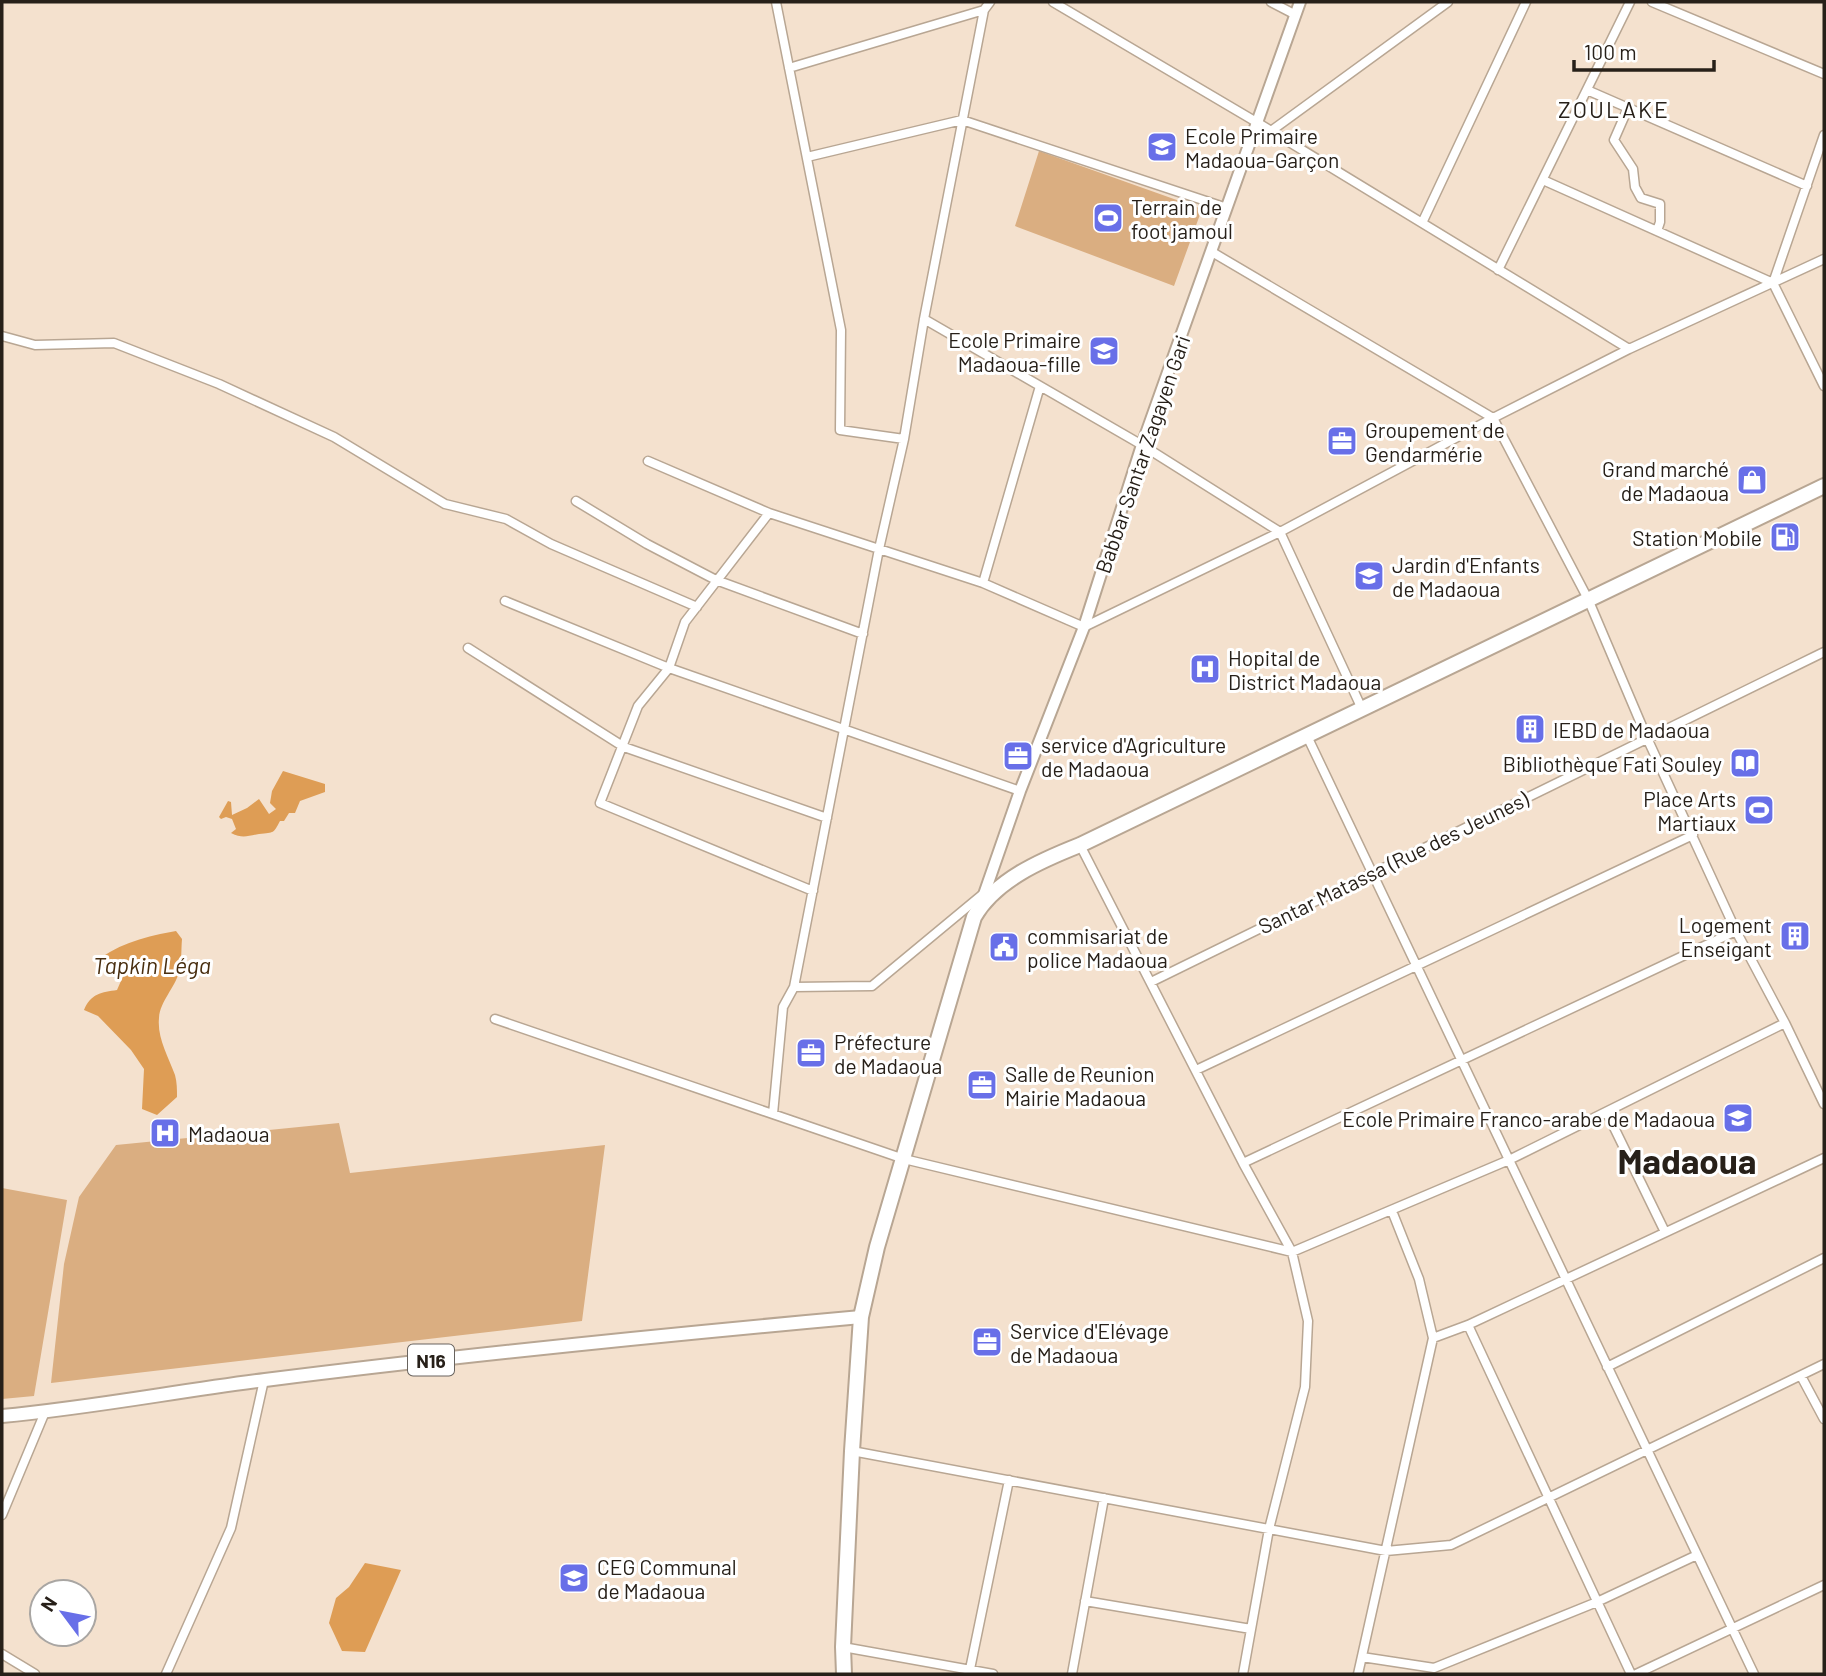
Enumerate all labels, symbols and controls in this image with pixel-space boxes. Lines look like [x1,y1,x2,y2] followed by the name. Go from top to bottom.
[1574,28,1714,72] scale bar
[1584,39,1637,64] text: 100 m
[1558,95,1670,123] district label: ZOULAKE
[1185,123,1339,172] place label: Ecole Primaire Madaoua-Garçon
[1145,130,1179,164] school or university icon: Ecole Primaire Madaoua-Garçon
[1131,194,1233,243] place label: Terrain de foot jamoul
[1091,201,1125,235] sports icon: Terrain de foot jamoul
[948,327,1081,376] place label: Ecole Primaire Madaoua-fille
[1089,332,1195,576] street label: Babbar Santar Zagayen Gari
[1087,334,1121,368] school or university icon: Ecole Primaire Madaoua-fille
[1365,417,1505,466] place label: Groupement de Gendarmérie
[1325,424,1359,458] office icon: Groupement de Gendarmérie
[1602,456,1729,505] place label: Grand marché de Madaoua
[1735,463,1769,497] shop icon: Grand marché de Madaoua
[1768,520,1802,554] fuel station icon: Station Mobile
[1632,525,1762,550] place label: Station Mobile
[1392,552,1540,601] place label: Jardin d'Enfants de Madaoua
[1352,559,1386,593] school or university icon: Jardin d'Enfants de Madaoua
[1228,645,1381,694] place label: Hopital de District Madaoua
[1188,652,1222,686] hospital icon: Hopital de District Madaoua
[1513,712,1547,746] building icon: IEBD de Madaoua
[1553,717,1710,742] place label: IEBD de Madaoua
[1041,732,1226,781] place label: service d'Agriculture de Madaoua
[1001,739,1035,773] office icon: service d'Agriculture de Madaoua
[1728,746,1762,780] library icon: Bibliothèque Fati Souley
[1503,751,1722,776] place label: Bibliothèque Fati Souley
[1254,785,1533,938] street label: Santar Matassa (Rue des Jeunes)
[1643,786,1736,835] place label: Place Arts Martiaux
[1742,793,1776,827] sports icon: Place Arts Martiaux
[1679,912,1772,961] place label: Logement Enseigant
[1778,919,1812,953] building icon: Logement Enseigant
[1027,923,1168,972] place label: commisariat de police Madaoua
[987,930,1021,964] public building icon: commisariat de police Madaoua
[93,951,211,979] water label: Tapkin Léga
[834,1029,942,1078] place label: Préfecture de Madaoua
[794,1036,828,1070] office icon: Préfecture de Madaoua
[1005,1061,1155,1110] place label: Salle de Reunion Mairie Madaoua
[965,1068,999,1102] office icon: Salle de Reunion Mairie Madaoua
[1721,1101,1755,1135] school or university icon: Ecole Primaire Franco-arabe de Madaoua
[1342,1106,1715,1131] place label: Ecole Primaire Franco-arabe de Madaoua
[148,1116,182,1150] hospital icon: Madaoua
[188,1121,269,1146] place label: Madaoua
[1618,1139,1756,1181] district label: Madaoua
[1010,1318,1169,1367] place label: Service d'Elévage de Madaoua
[970,1325,1004,1359] office icon: Service d'Elévage de Madaoua
[408,1344,454,1376] road number: N16
[597,1554,737,1603] place label: CEG Communal de Madaoua
[557,1561,591,1595] school or university icon: CEG Communal de Madaoua
[28,1578,98,1648] north arrow
[35,1592,61,1615] text: N

